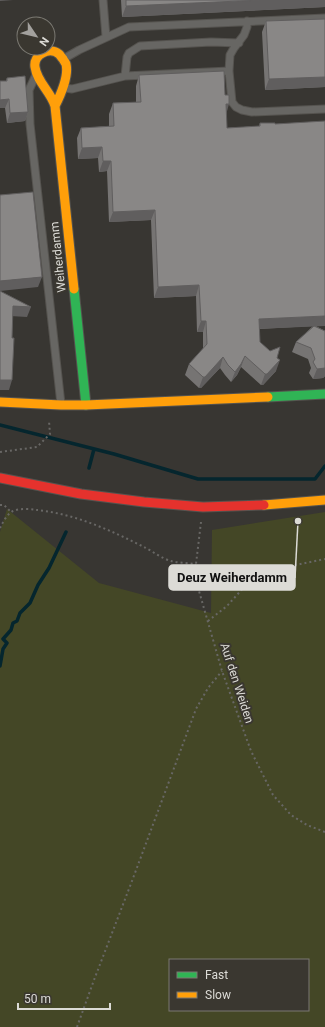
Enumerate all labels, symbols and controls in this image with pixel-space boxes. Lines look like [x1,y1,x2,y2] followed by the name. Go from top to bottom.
[16,16,56,56] north arrow
[36,35,51,49] text: N
[47,221,69,293] street label: Weiherdamm
[169,565,295,590] callout: Deuz Weiherdamm
[177,570,287,585] text: Deuz Weiherdamm
[217,641,257,725] street label: Auf den Weiden
[169,959,309,1011] legend
[205,968,228,982] text: Fast
[18,985,110,1011] scale bar
[205,988,231,1002] text: Slow
[24,992,51,1006] text: 50 m

